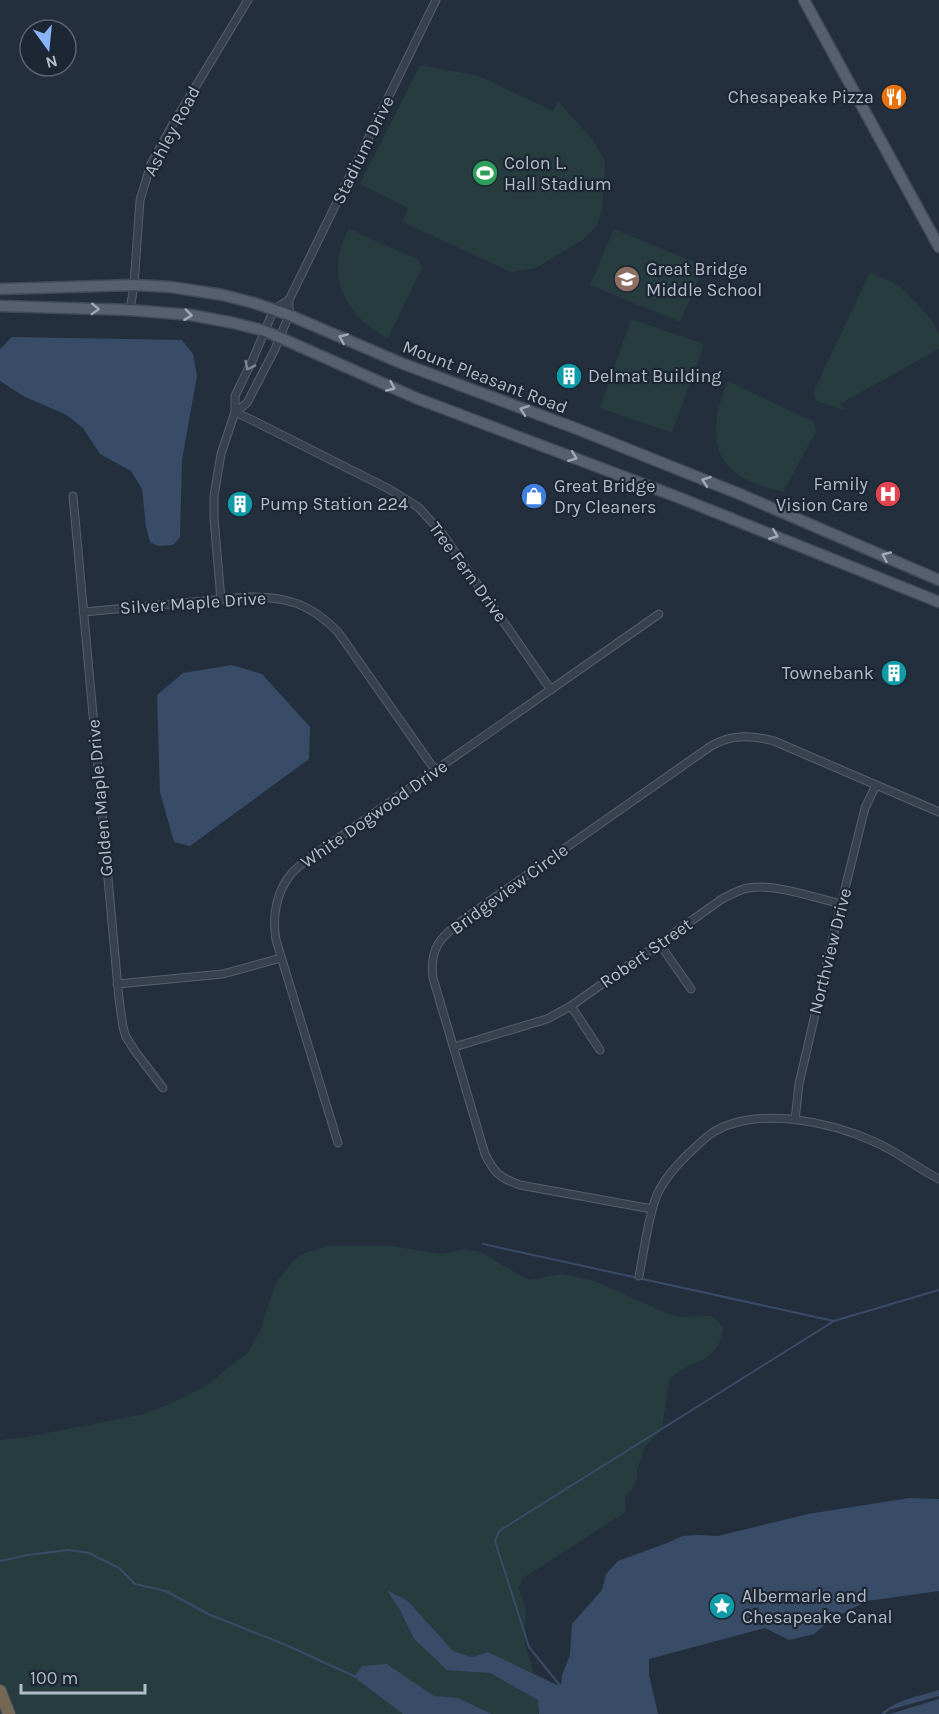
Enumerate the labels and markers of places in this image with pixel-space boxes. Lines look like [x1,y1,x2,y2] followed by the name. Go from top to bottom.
[879,82,909,112] restaurant icon: Chesapeake Pizza
[728,86,874,108] place label: Chesapeake Pizza
[504,152,612,195] place label: Colon L. Hall Stadium
[470,158,500,188] sports icon: Colon L. Hall Stadium
[646,258,762,301] place label: Great Bridge Middle School
[612,264,642,294] school or university icon: Great Bridge Middle School
[554,361,584,391] building icon: Delmat Building
[588,365,722,387] place label: Delmat Building
[776,473,869,516] place label: Family Vision Care
[554,475,656,518] place label: Great Bridge Dry Cleaners
[873,479,903,509] hospital icon: Family Vision Care
[519,481,549,511] shop icon: Great Bridge Dry Cleaners
[225,489,255,519] building icon: Pump Station 224
[260,493,408,515] place label: Pump Station 224
[879,658,909,688] building icon: Townebank
[782,662,874,684] place label: Townebank
[742,1585,893,1628] place label: Albermarle and Chesapeake Canal
[707,1591,737,1621] place icon: Albermarle and Chesapeake Canal

